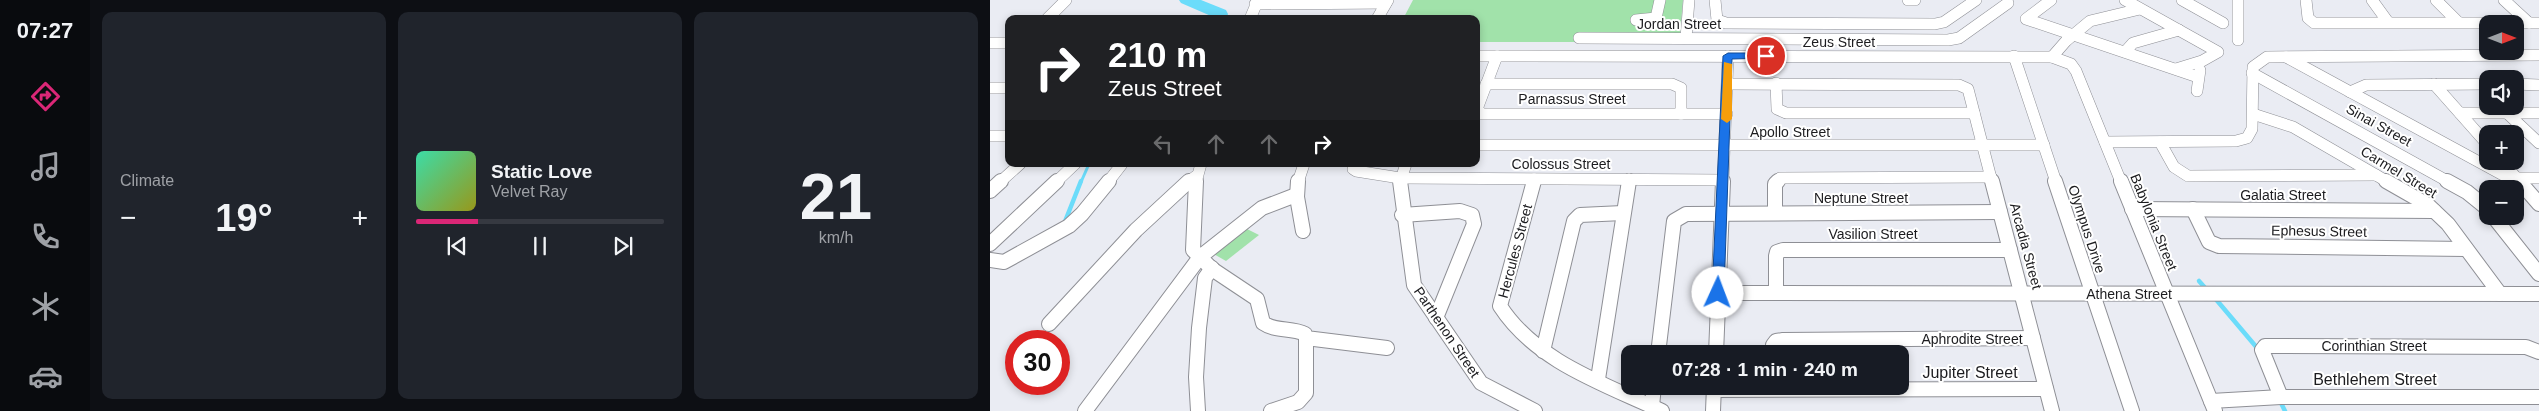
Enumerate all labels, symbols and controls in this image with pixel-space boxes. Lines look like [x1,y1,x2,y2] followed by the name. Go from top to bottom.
[2479,15,2524,60] north arrow
[2479,15,2524,225] map controls
[1637,16,1721,32] street label: Jordan Street
[17,18,73,43] text: 07:27
[1803,34,1875,50] street label: Zeus Street
[1025,35,1090,100] icon: right
[1108,35,1207,74] text: 210 m
[1745,35,1787,77] pin
[1752,42,1780,70] icon: arrive
[2479,70,2524,115] button: sound
[1108,76,1222,101] text: Zeus Street
[28,79,63,114] icon: directions
[1518,91,1626,107] street label: Parnassus Street
[2343,100,2415,150] street label: Sinai Street
[1750,124,1830,140] street label: Apollo Street
[2479,125,2524,170] button: +
[1149,130,1177,158] icon: left
[1202,130,1230,158] icon: ahead
[1255,130,1283,158] icon: ahead
[1308,130,1336,158] icon: right
[2358,143,2440,201] street label: Carmel Street
[28,149,63,184] icon: music
[1512,156,1611,172] street label: Colossus Street
[800,160,872,233] text: 21
[491,161,592,182] text: Static Love
[2127,171,2181,273] street label: Babylonia Street
[120,172,174,189] text: Climate
[2479,180,2524,225] button: −
[491,183,567,200] text: Velvet Ray
[2065,183,2109,275] street label: Olympus Drive
[2240,187,2326,203] street label: Galatia Street
[1814,190,1908,206] street label: Neptune Street
[215,197,273,239] text: 19°
[2007,201,2045,291] street label: Arcadia Street
[120,202,136,233] text: −
[352,202,368,233] text: +
[1495,202,1535,300] street label: Hercules Street
[28,219,63,254] icon: phone
[2271,222,2367,240] street label: Ephesus Street
[1828,226,1918,242] street label: Vasilion Street
[819,229,853,246] text: km/h
[443,232,471,260] icon: previous
[526,232,554,260] icon: pause
[609,232,637,260] icon: next
[1691,266,1743,318] position arrow
[1411,284,1483,380] street label: Parthenon Street
[2086,286,2172,302] street label: Athena Street
[28,289,63,324] icon: climate
[1005,330,1070,395] speed limit sign: 30
[1921,331,2023,347] street label: Aphrodite Street
[2321,338,2427,354] street label: Corinthian Street
[28,359,63,394] icon: car
[1672,359,1858,380] text: 07:28 · 1 min · 240 m
[1922,364,2018,381] street label: Jupiter Street
[2313,371,2437,388] street label: Bethlehem Street

